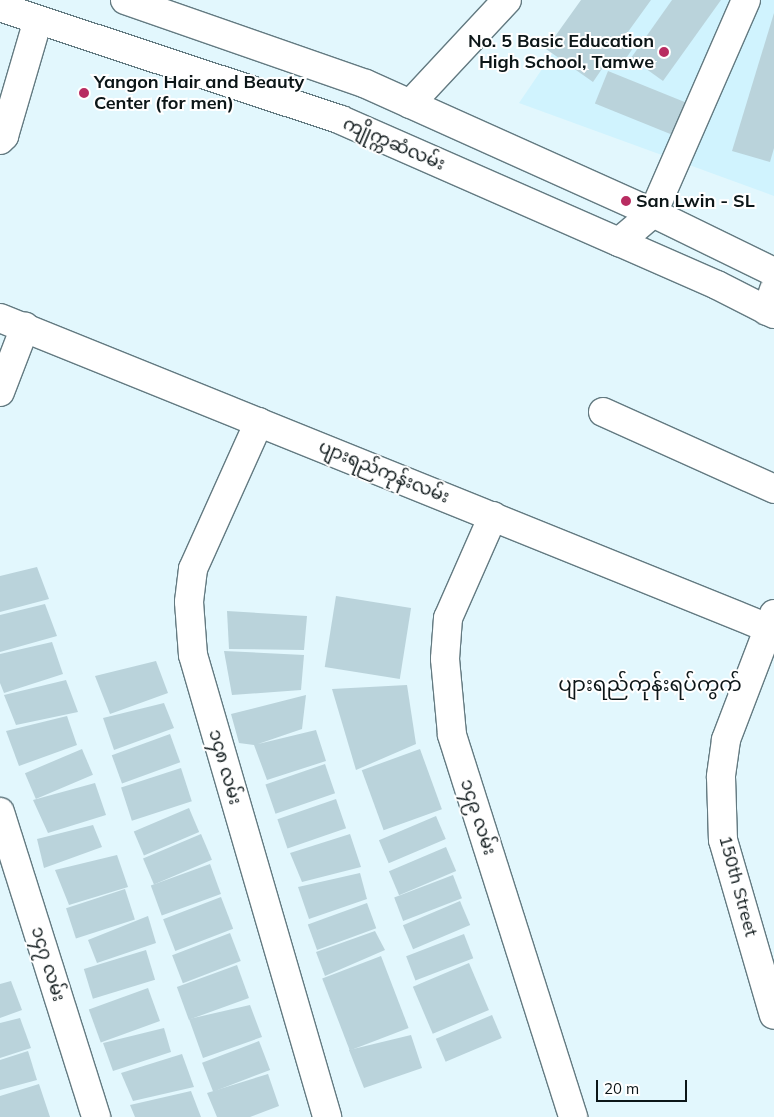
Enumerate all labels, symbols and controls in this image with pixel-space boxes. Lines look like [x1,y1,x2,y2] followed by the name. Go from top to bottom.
[468,31,654,74] place label: No. 5 Basic Education High School, Tamwe
[658,46,670,58] marker: No. 5 Basic Education High School, Tamwe
[94,72,304,115] place label: Yangon Hair and Beauty Center (for men)
[78,87,90,99] marker: Yangon Hair and Beauty Center (for men)
[340,113,448,175] street label: ကျိုက္ကဆံလမ်း
[636,190,755,212] place label: San Lwin - SL
[620,195,632,207] marker: San Lwin - SL
[316,436,452,508] street label: ပျားရည်ကုန်းလမ်း
[558,671,742,695] district label: ပျားရည်ကုန်းရပ်ကွက်
[204,727,246,807] street label: ၁၄၈ လမ်း
[456,776,500,858] street label: ၁၄၉ လမ်း
[714,833,762,939] street label: 150th Street
[26,924,70,1004] street label: ၁၄၇ လမ်း
[599,1070,690,1102] scale bar
[604,1079,639,1098] text: 20 m

